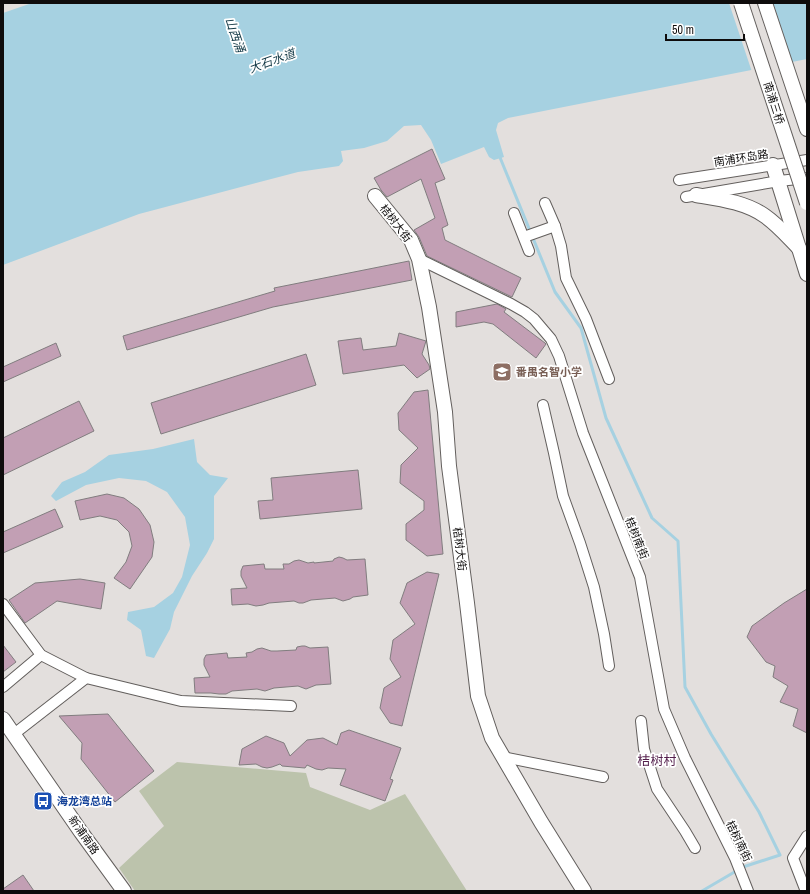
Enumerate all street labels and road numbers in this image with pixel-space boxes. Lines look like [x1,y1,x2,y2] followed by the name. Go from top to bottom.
[761,80,787,126] street label: 南浦三桥
[713,147,769,169] street label: 南浦环岛路
[377,201,415,245] street label: 桔树大街
[622,515,652,561] street label: 桔树南街
[450,526,470,572] street label: 桔树大街
[66,813,102,857] street label: 新浦南路
[723,818,755,864] street label: 桔树南街

